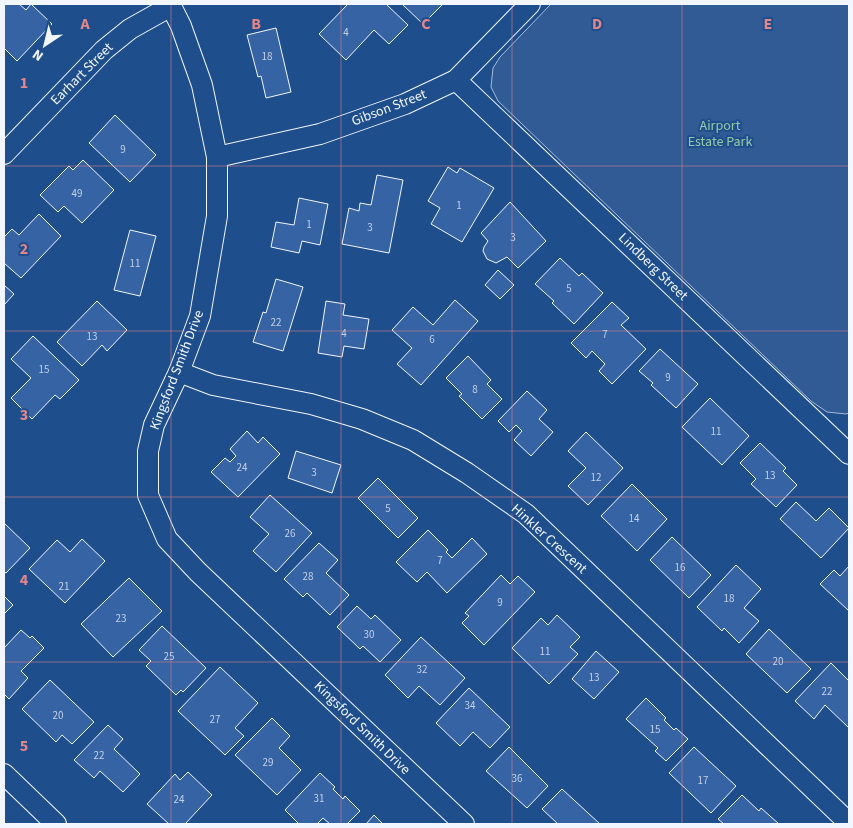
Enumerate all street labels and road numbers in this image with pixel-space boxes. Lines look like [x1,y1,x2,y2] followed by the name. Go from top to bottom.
[46,38,118,110] street label: Earhart Street
[349,84,430,131] street label: Gibson Street
[614,229,693,306] street label: Lindberg Street
[145,307,209,433] street label: Kingsford Smith Drive
[507,499,592,579] street label: Hinkler Crescent
[309,677,415,779] street label: Kingsford Smith Drive

